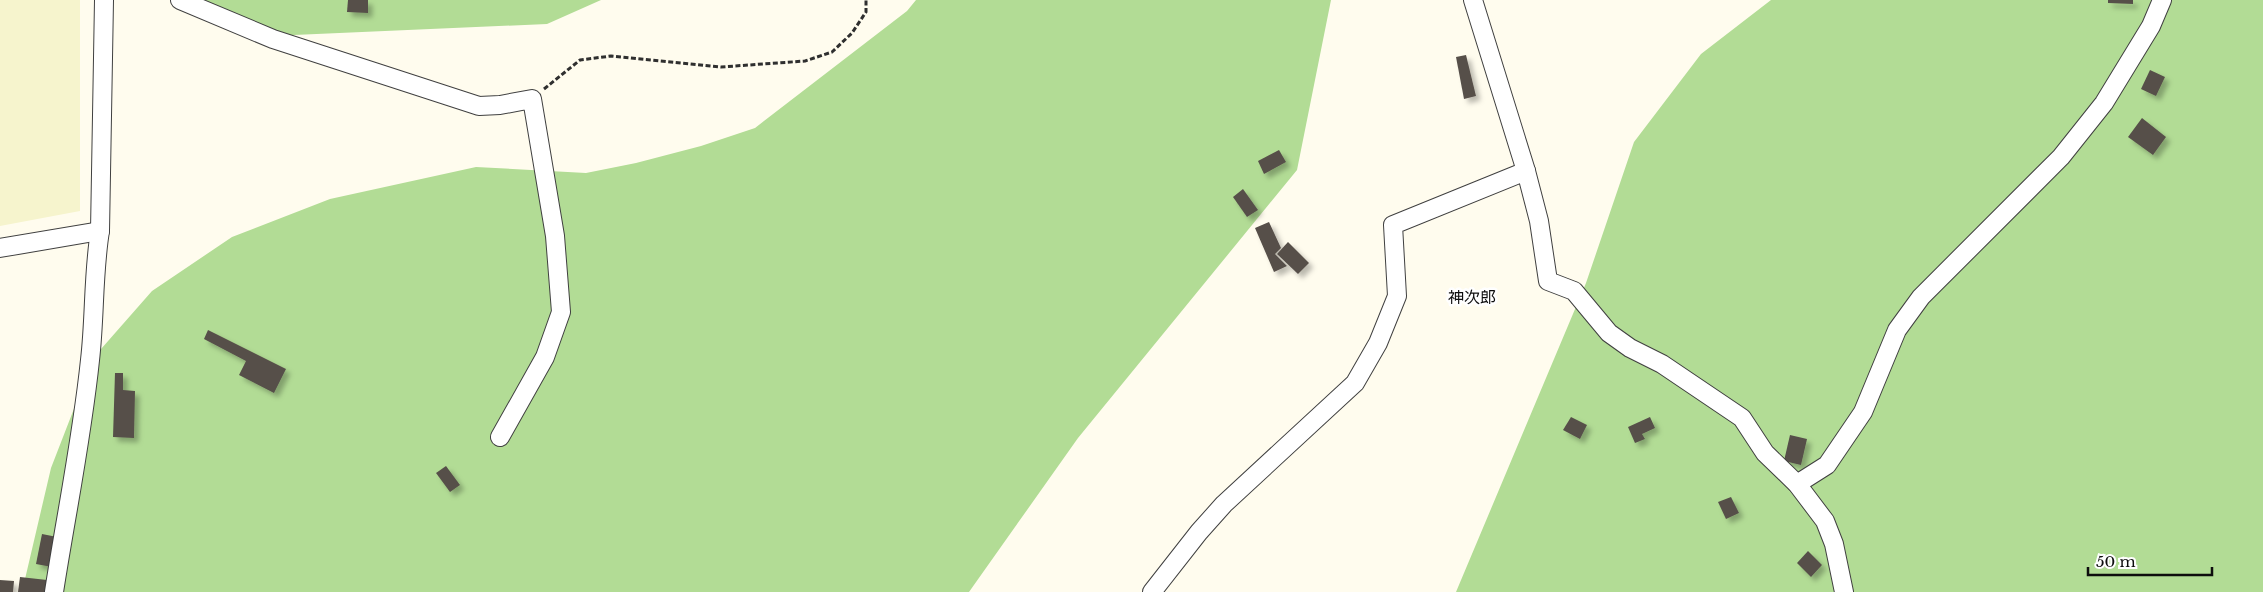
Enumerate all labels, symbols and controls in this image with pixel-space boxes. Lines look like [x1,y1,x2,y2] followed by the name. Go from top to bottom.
[1448,287,1496,307] district label: 神次郎
[2088,544,2212,576] scale bar
[2096,552,2136,571] text: 50 m

